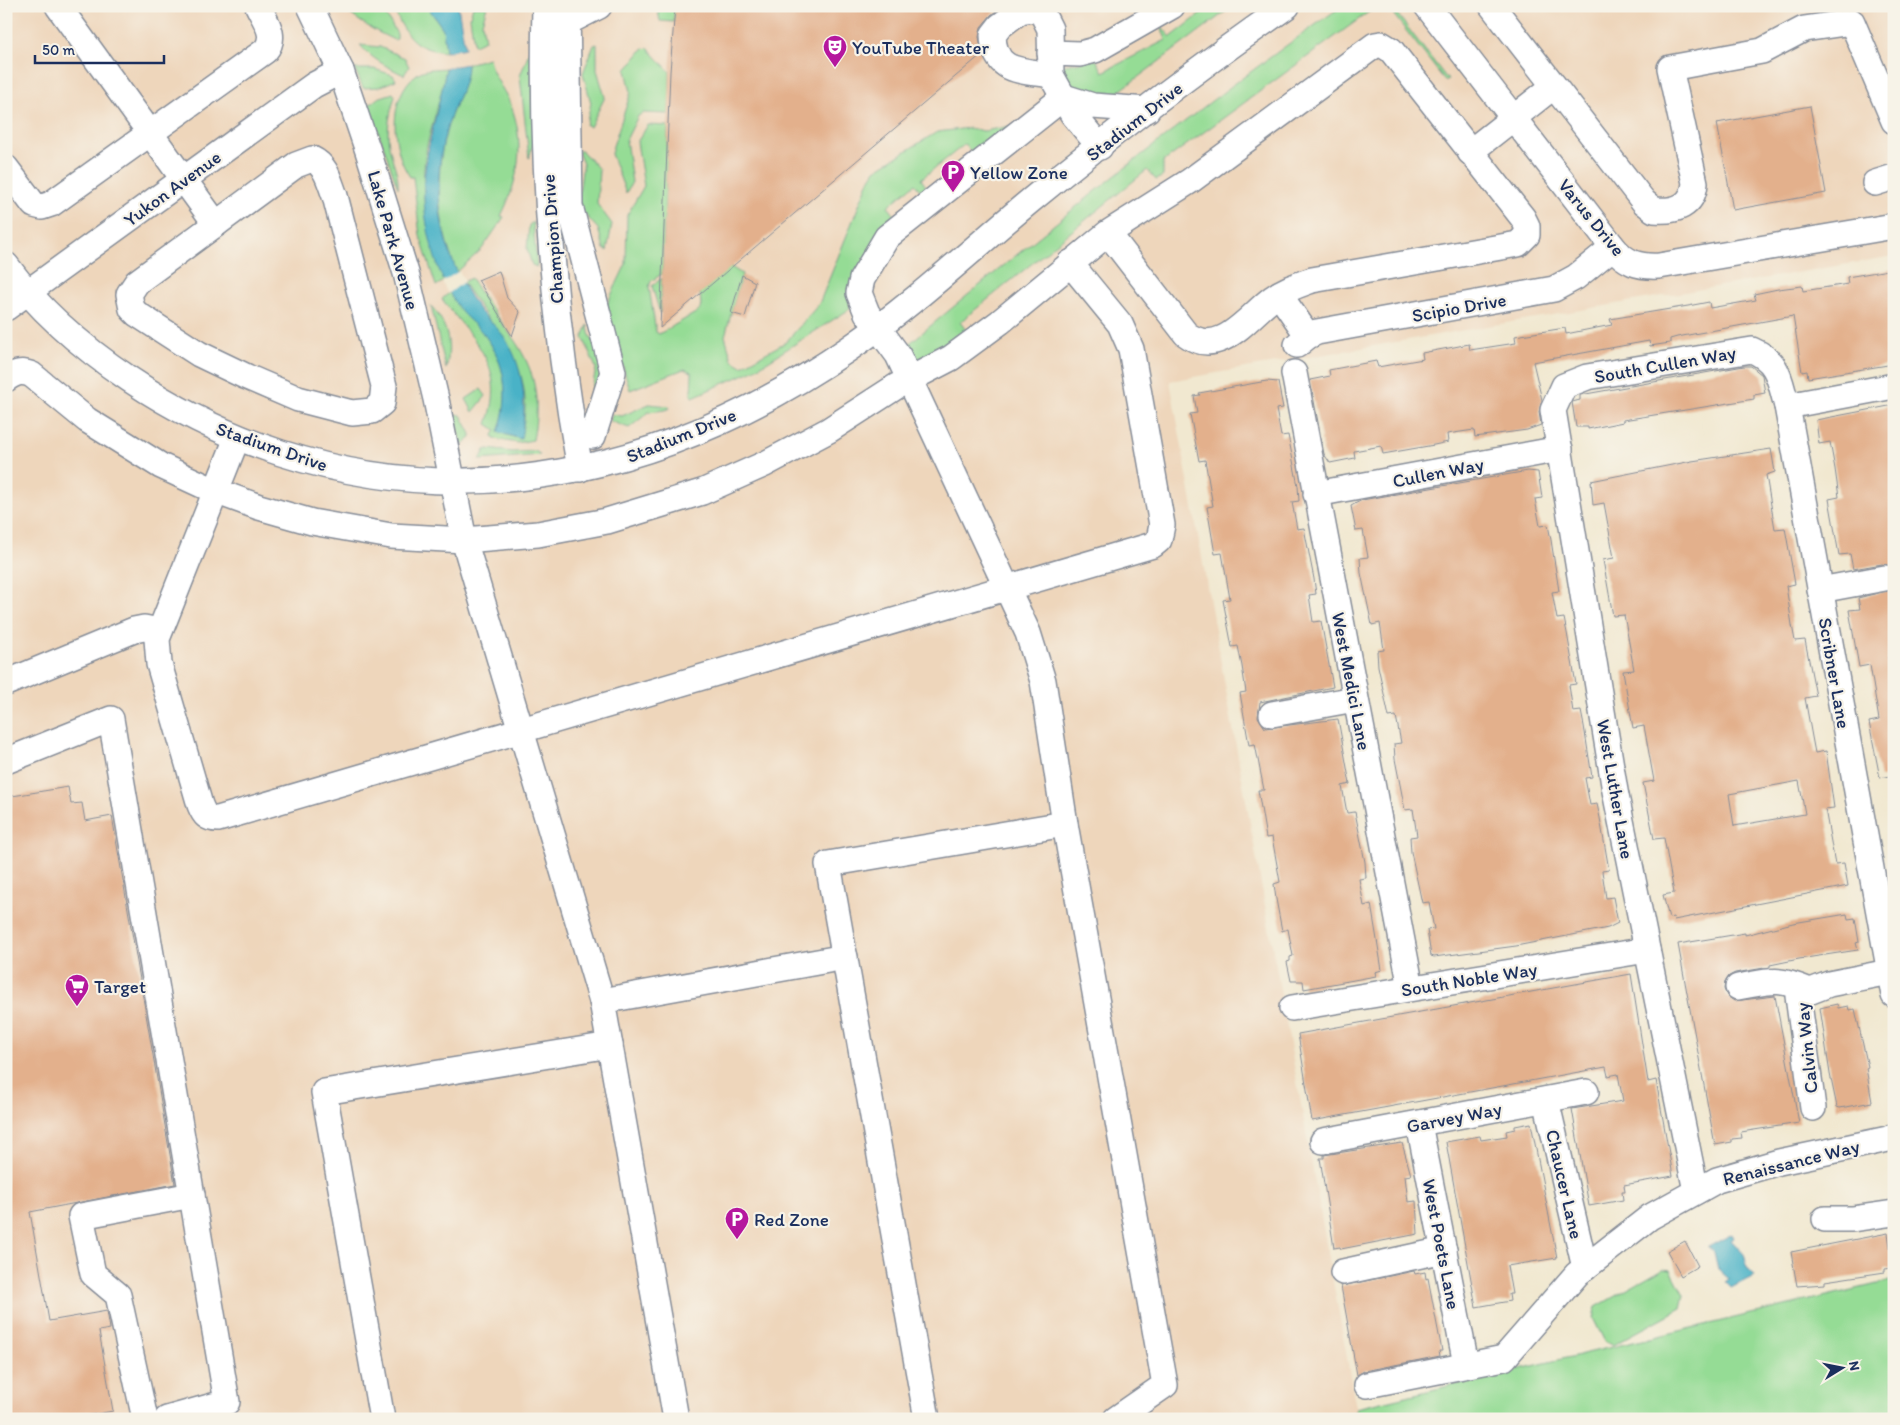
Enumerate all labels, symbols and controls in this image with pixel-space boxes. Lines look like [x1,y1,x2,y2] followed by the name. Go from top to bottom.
[35,32,164,64] scale bar
[822,34,848,68] theatre icon: YouTube Theater
[852,36,990,59] place label: YouTube Theater
[42,41,75,59] text: 50 m
[1081,76,1187,166] street label: Stadium Drive
[119,145,226,231] street label: Yukon Avenue
[940,159,966,193] parking icon: Yellow Zone
[970,161,1068,184] place label: Yellow Zone
[363,168,424,313] street label: Lake Park Avenue
[537,174,568,304] street label: Champion Drive
[1553,174,1630,261] street label: Varus Drive
[1410,288,1508,327] street label: Scipio Drive
[1592,341,1738,388] street label: South Cullen Way
[623,403,739,468] street label: Stadium Drive
[213,417,331,476] street label: Stadium Drive
[1391,452,1486,493] street label: Cullen Way
[1327,610,1376,752] street label: West Medici Lane
[1813,616,1856,730] street label: Scribner Lane
[1592,717,1639,861] street label: West Luther Lane
[1399,957,1539,1002] street label: South Noble Way
[64,973,90,1007] supermarket icon: Target
[94,975,146,998] place label: Target
[1790,1001,1823,1095] street label: Calvin Way
[1404,1097,1504,1138] street label: Garvey Way
[1541,1127,1588,1241] street label: Chaucer Lane
[1720,1134,1862,1191] street label: Renaissance Way
[1418,1177,1465,1311] street label: West Poets Lane
[724,1206,750,1240] parking icon: Red Zone
[754,1208,829,1231] place label: Red Zone
[1818,1342,1868,1392] north arrow
[1845,1360,1864,1372] text: N

